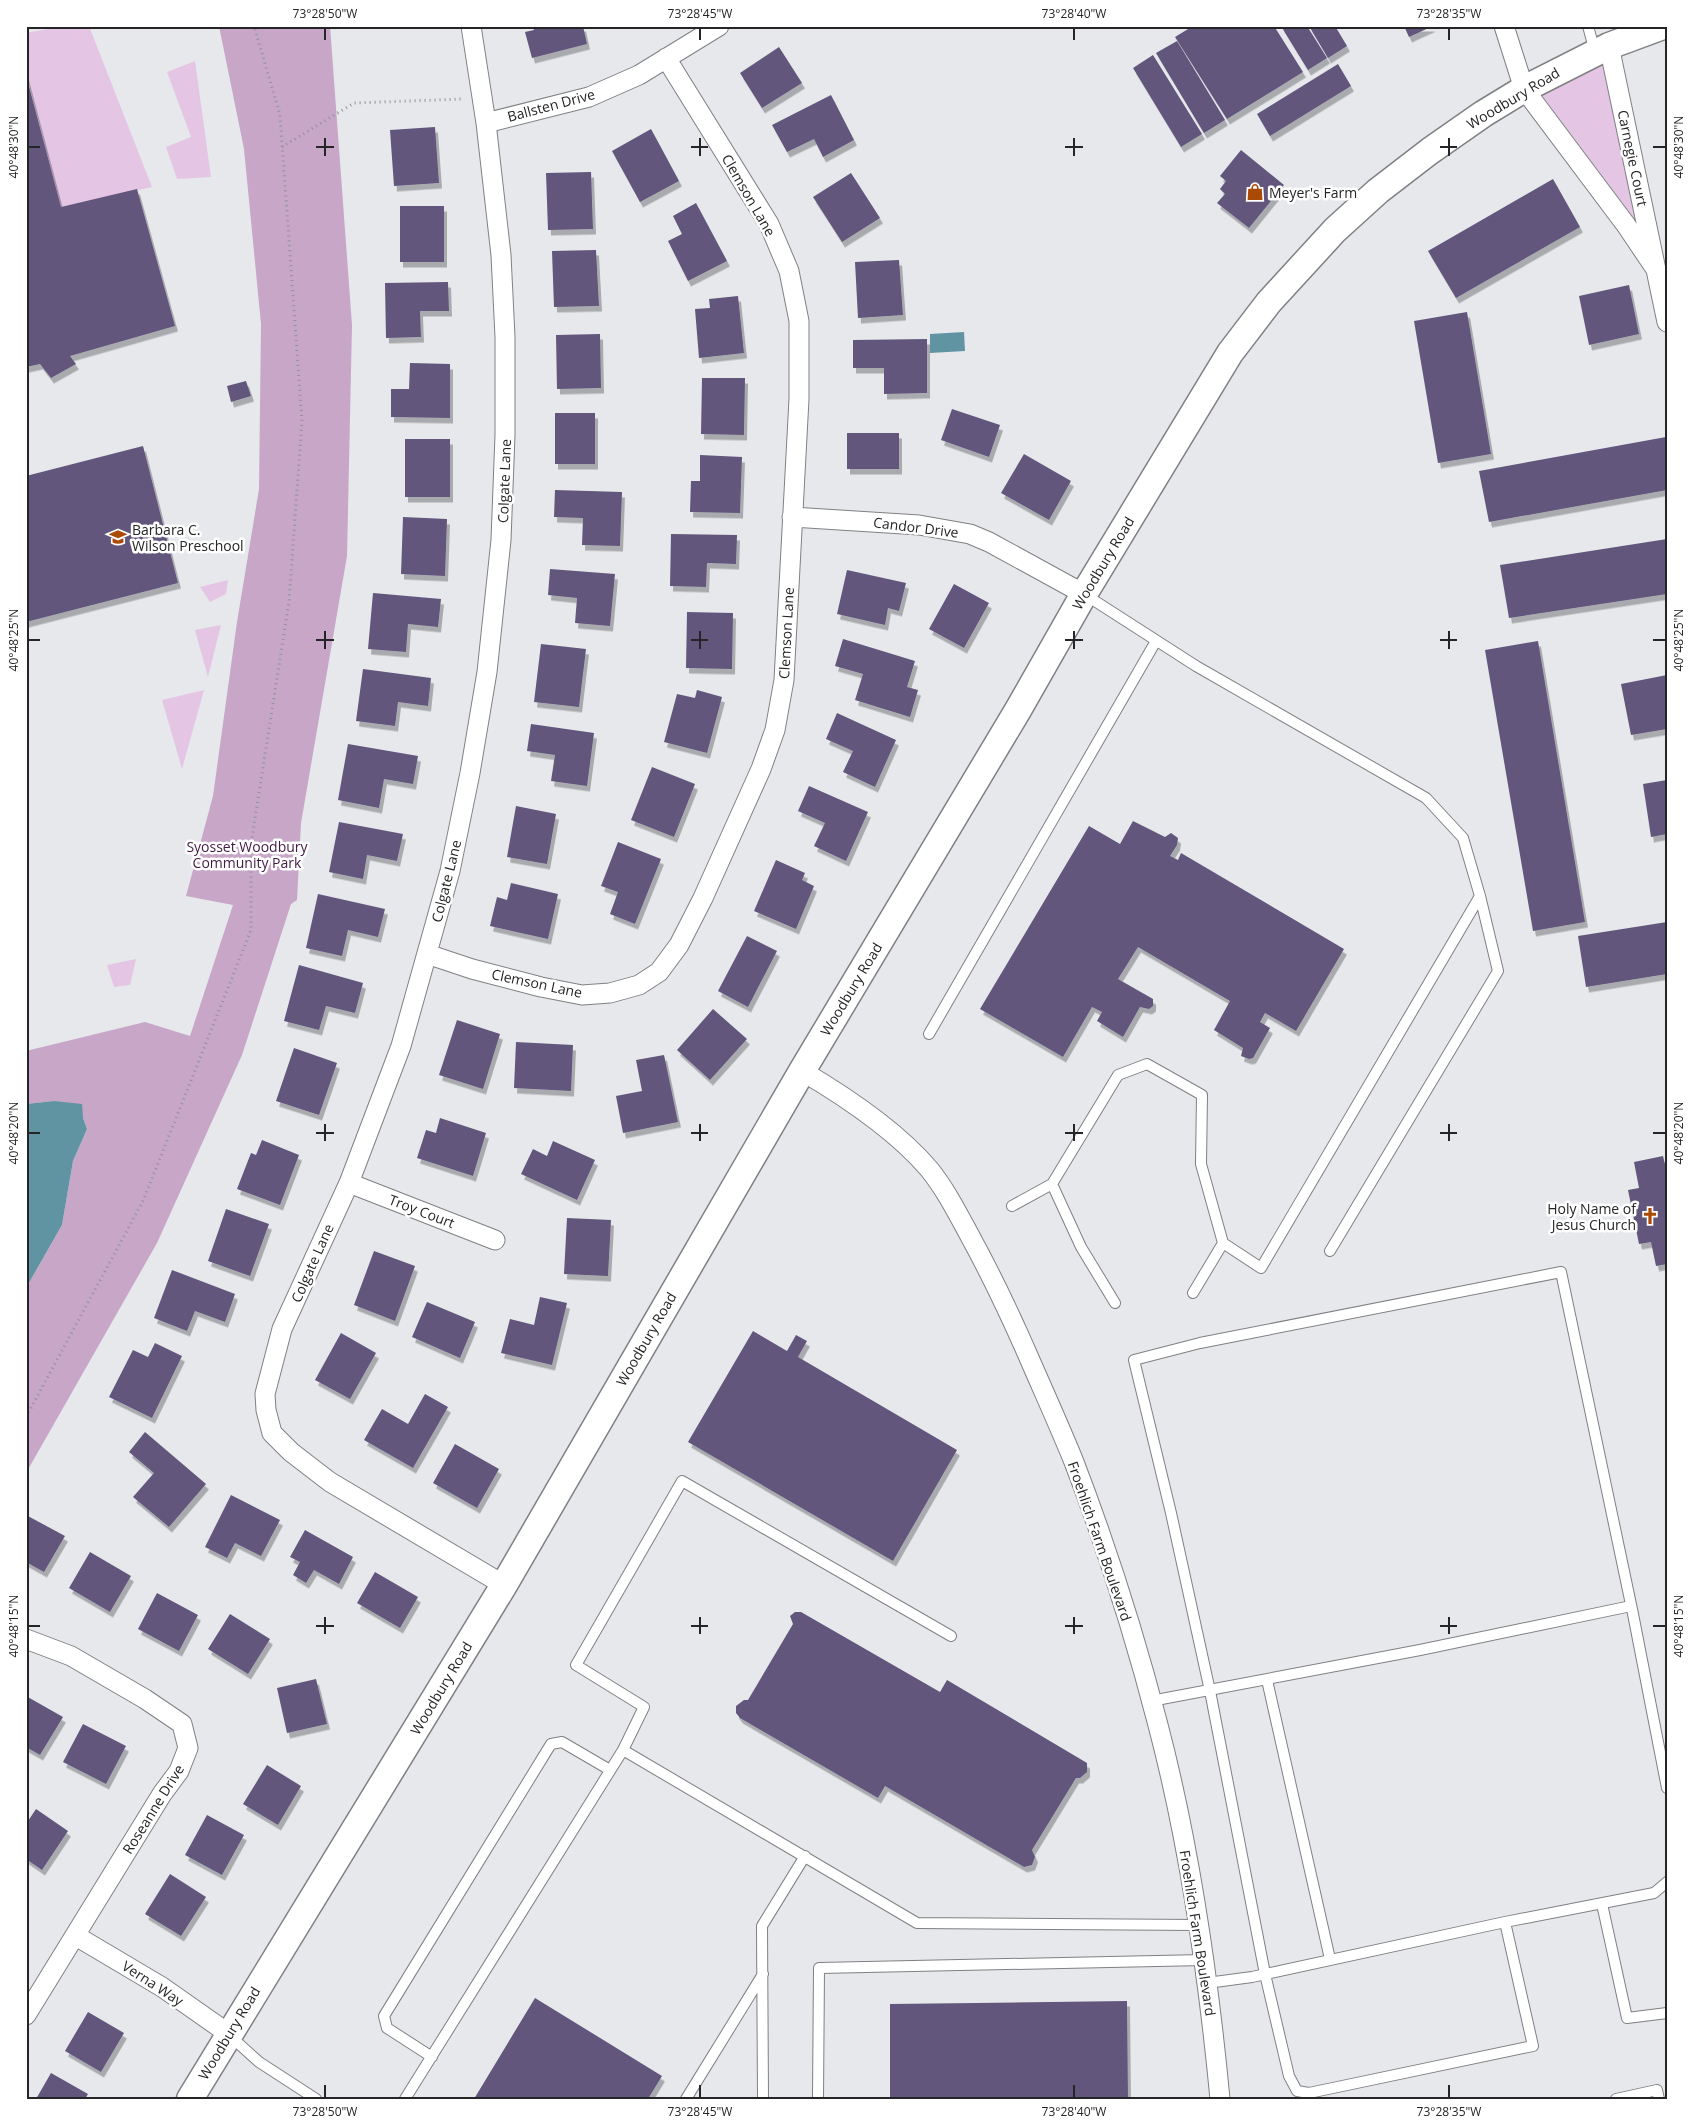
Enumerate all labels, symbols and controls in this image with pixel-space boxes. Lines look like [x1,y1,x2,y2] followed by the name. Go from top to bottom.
[293,5,357,22] text: 73°28'50"W
[668,5,732,22] text: 73°28'45"W
[1042,5,1106,22] text: 73°28'40"W
[1417,5,1481,22] text: 73°28'35"W
[1463,63,1563,133] street label: Woodbury Road
[505,84,597,126] street label: Ballsten Drive
[1614,108,1652,208] street label: Carnegie Court
[5,116,22,178] text: 40°48'30"N
[1670,116,1687,178] text: 40°48'30"N
[718,150,780,240] street label: Clemson Lane
[1245,182,1265,202] shop icon: Meyer's Farm
[1269,183,1357,202] place label: Meyer's Farm
[493,438,515,523] street label: Colgate Lane
[872,512,960,542] street label: Candor Drive
[1068,513,1138,613] street label: Woodbury Road
[132,520,244,555] place label: Barbara C. Wilson Preschool
[108,527,128,547] school or university icon: Barbara C. Wilson Preschool
[774,586,798,679] street label: Clemson Lane
[5,609,22,671] text: 40°48'25"N
[1670,609,1687,671] text: 40°48'25"N
[186,837,309,872] park label: Syosset Woodbury Community Park
[427,838,465,924] street label: Colgate Lane
[816,939,886,1039] street label: Woodbury Road
[490,964,584,1002] street label: Clemson Lane
[5,1102,22,1164] text: 40°48'20"N
[1670,1102,1687,1164] text: 40°48'20"N
[386,1190,458,1232] street label: Troy Court
[1547,1199,1637,1234] place label: Holy Name of Jesus Church
[1640,1206,1660,1226] church icon: Holy Name of Jesus Church
[286,1221,338,1305] street label: Colgate Lane
[611,1289,681,1389] street label: Woodbury Road
[1064,1459,1136,1623] street label: Froehlich Farm Boulevard
[5,1595,22,1657] text: 40°48'15"N
[1670,1595,1687,1657] text: 40°48'15"N
[406,1638,476,1738] street label: Woodbury Road
[118,1760,188,1857] street label: Roseanne Drive
[1176,1849,1220,2017] street label: Froehlich Farm Boulevard
[119,1956,188,2010] street label: Verna Way
[194,1983,264,2083] street label: Woodbury Road
[293,2103,357,2120] text: 73°28'50"W
[668,2103,732,2120] text: 73°28'45"W
[1042,2103,1106,2120] text: 73°28'40"W
[1417,2103,1481,2120] text: 73°28'35"W

